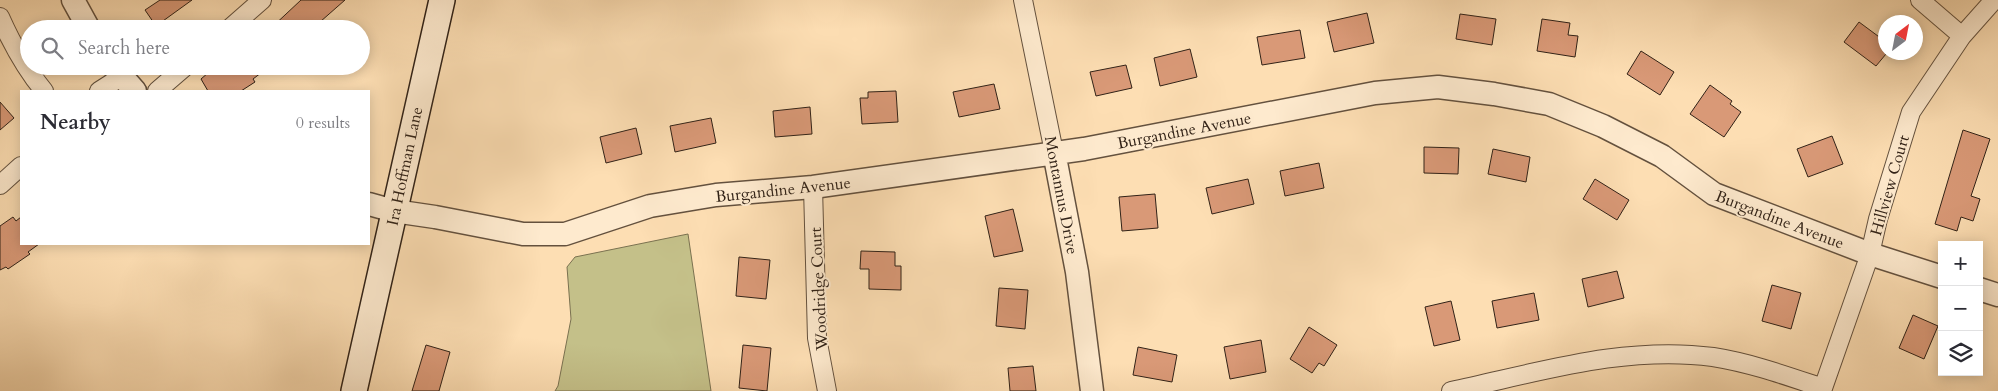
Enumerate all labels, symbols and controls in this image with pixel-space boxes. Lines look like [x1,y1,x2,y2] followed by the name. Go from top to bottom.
[1878,15,1923,60] north arrow
[20,20,370,75] search box
[38,34,66,62] icon: search
[78,35,170,61] text: Search here
[382,105,428,228] street label: Ira Hoffman Lane
[1115,107,1253,155] street label: Burgandine Avenue
[40,108,111,137] text: Nearby
[296,112,350,134] text: 0 results
[1865,132,1915,238] street label: Hillview Court
[1039,134,1083,256] street label: Montannus Drive
[714,172,852,208] street label: Burgandine Avenue
[1712,185,1847,255] street label: Burgandine Avenue
[805,227,833,352] street label: Woodridge Court
[1938,241,1983,376] map controls
[1938,241,1983,286] button: +
[1938,286,1983,331] button: −
[1938,331,1983,376] button: layers

